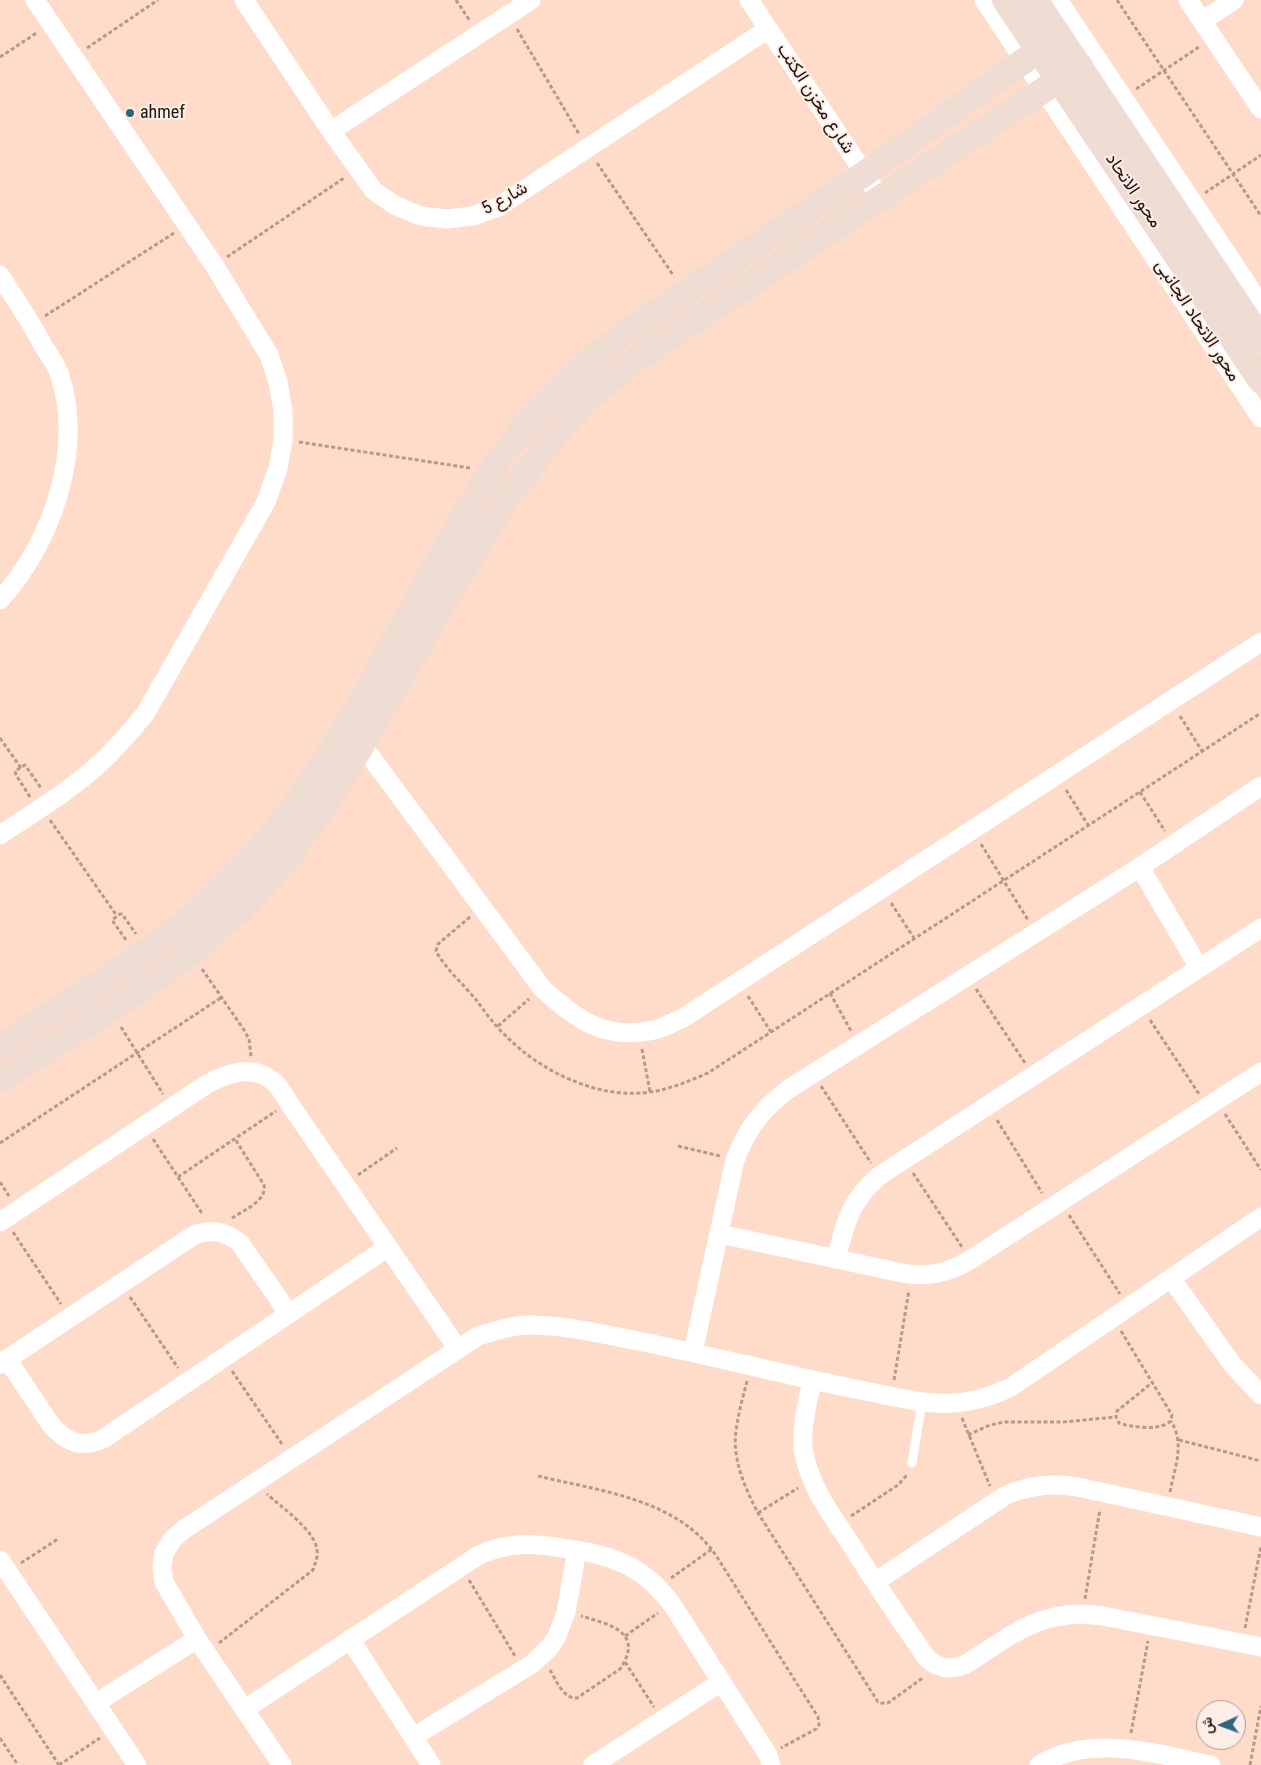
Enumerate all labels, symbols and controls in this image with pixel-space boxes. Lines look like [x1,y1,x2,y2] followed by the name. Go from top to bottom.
[771,40,859,158] street label: شارع مخزن الكتب
[140,102,185,124] place label: ahmef
[124,107,136,119] marker: ahmef
[1100,149,1166,233] street label: محور الاتحاد
[478,178,532,220] street label: شارع 5
[1150,256,1244,386] street label: محور الاتحاد الجانبى
[1196,1700,1246,1750] north arrow
[1199,1717,1215,1734] text: ش

